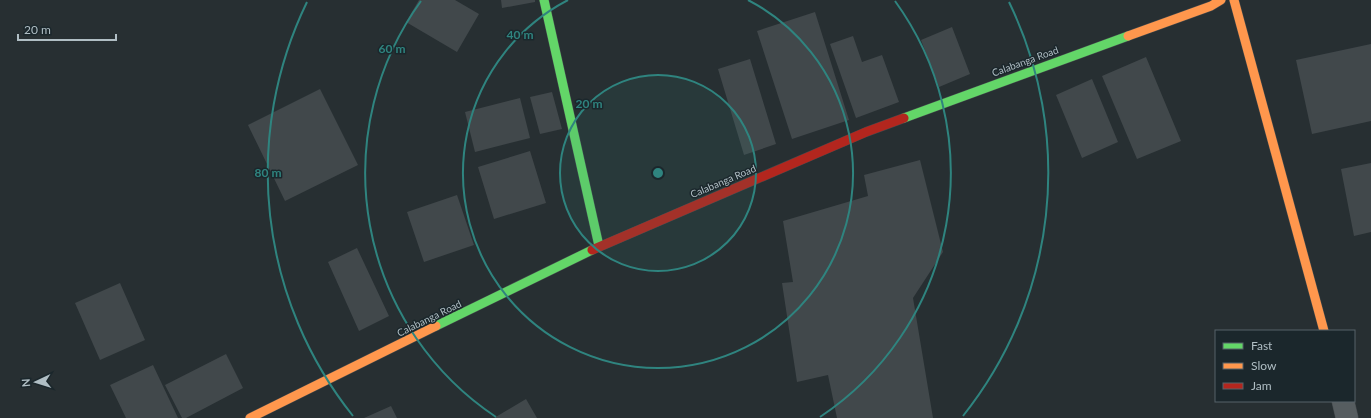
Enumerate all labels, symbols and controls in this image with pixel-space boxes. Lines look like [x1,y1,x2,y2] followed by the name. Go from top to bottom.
[18,16,116,42] scale bar
[24,22,51,37] text: 20 m
[507,27,533,42] text: 40 m
[379,41,405,56] text: 60 m
[990,43,1060,79] street label: Calabanga Road
[576,96,602,111] text: 20 m
[688,162,758,200] street label: Calabanga Road
[255,165,281,180] text: 80 m
[651,166,665,180] centre of rings
[395,297,463,339] street label: Calabanga Road
[1215,330,1355,402] legend
[1251,338,1273,353] text: Fast
[1251,358,1277,373] text: Slow
[16,362,56,402] north arrow
[19,378,32,387] text: N
[1251,378,1272,393] text: Jam

